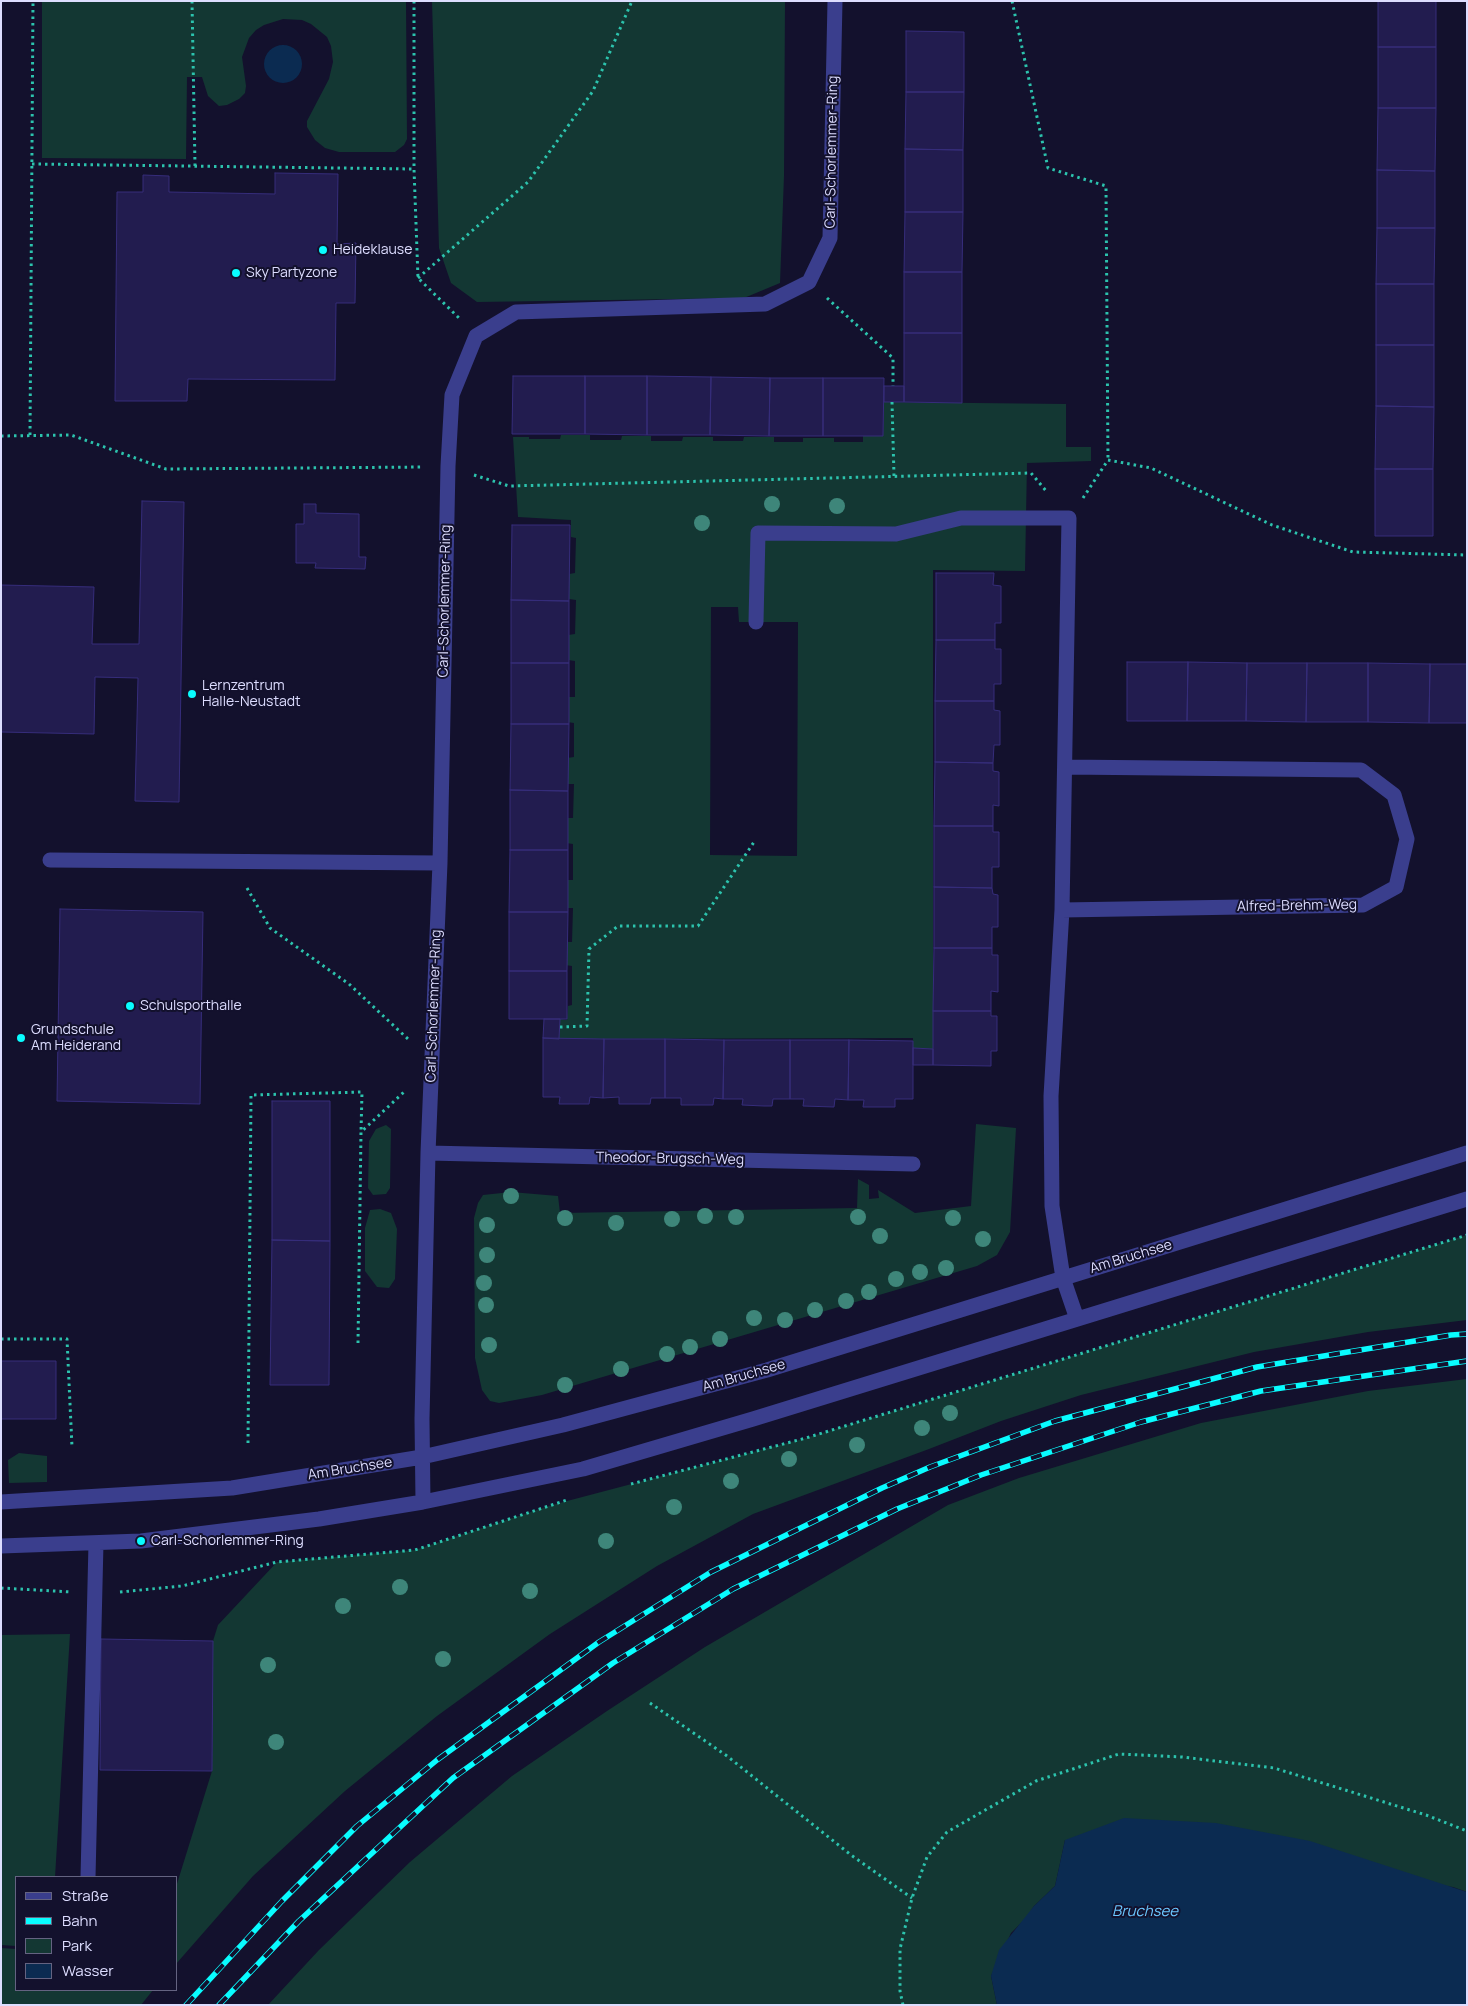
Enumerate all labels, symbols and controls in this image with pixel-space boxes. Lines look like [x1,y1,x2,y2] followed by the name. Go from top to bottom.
[822,75,842,229] street label: Carl-Schorlemmer-Ring
[333,242,412,258] place label: Heideklause
[317,244,329,256] marker: Heideklause
[246,265,337,281] place label: Sky Partyzone
[230,267,242,279] marker: Sky Partyzone
[435,524,455,678] street label: Carl-Schorlemmer-Ring
[202,678,301,710] place label: Lernzentrum Halle-Neustadt
[186,688,198,700] marker: Lernzentrum Halle-Neustadt
[1237,897,1357,915] street label: Alfred-Brehm-Weg
[423,929,445,1083] street label: Carl-Schorlemmer-Ring
[140,998,242,1014] place label: Schulsporthalle
[124,1000,136,1012] marker: Schulsporthalle
[31,1022,121,1054] place label: Grundschule Am Heiderand
[15,1032,27,1044] marker: Grundschule Am Heiderand
[596,1149,744,1169] street label: Theodor-Brugsch-Weg
[1088,1237,1174,1277] street label: Am Bruchsee
[701,1356,787,1396] street label: Am Bruchsee
[307,1454,393,1484] street label: Am Bruchsee
[151,1533,304,1549] place label: Carl-Schorlemmer-Ring
[135,1535,147,1547] marker: Carl-Schorlemmer-Ring
[15,1876,178,1991] legend
[62,1885,108,1906] text: Straße
[1112,1903,1178,1921] water label: Bruchsee
[62,1910,97,1931] text: Bahn
[62,1935,92,1956] text: Park
[62,1960,114,1981] text: Wasser

